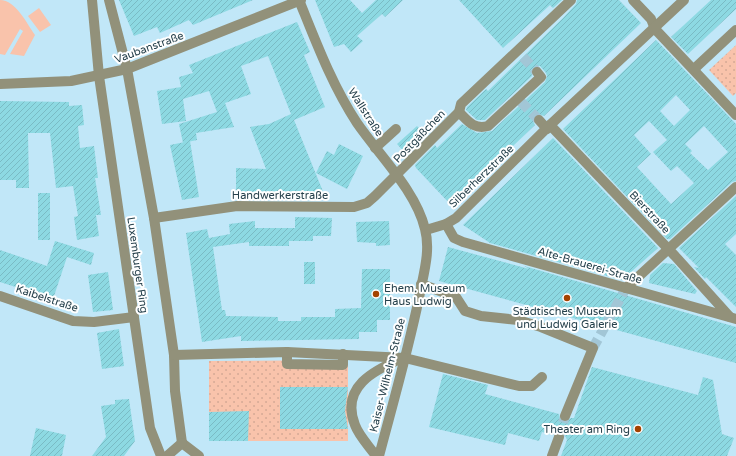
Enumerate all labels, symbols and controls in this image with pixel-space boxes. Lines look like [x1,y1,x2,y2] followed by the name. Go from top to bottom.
[113,29,185,66] street label: Vaubanstraße
[345,86,386,139] street label: Wallstraße
[391,107,448,166] street label: Postgäßchen
[446,142,516,211] street label: Silberherzstraße
[627,188,673,236] street label: Bierstraße
[232,189,328,202] street label: Handwerkerstraße
[124,216,151,314] street label: Luxemburger Ring
[536,244,644,287] street label: Alte-Brauerei-Straße
[14,282,80,315] street label: Kaibelstraße
[384,282,465,308] place label: Ehem. Museum Haus Ludwig
[371,289,381,299] marker: Ehem. Museum Haus Ludwig
[562,293,572,303] marker: Städtisches Museum und Ludwig Galerie
[513,305,621,331] place label: Städtisches Museum und Ludwig Galerie
[367,317,408,433] street label: Kaiser-Wilhelm-Straße
[544,423,630,436] place label: Theater am Ring
[633,424,643,434] marker: Theater am Ring

